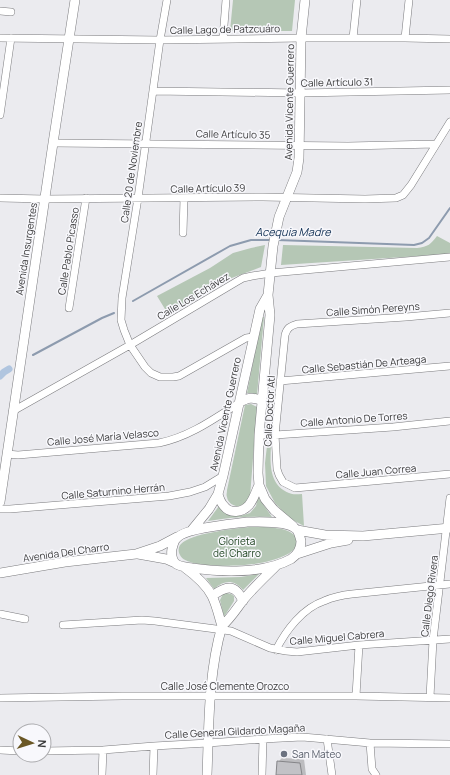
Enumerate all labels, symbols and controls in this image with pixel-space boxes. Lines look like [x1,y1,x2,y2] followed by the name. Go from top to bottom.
[170,21,280,37] street label: Calle Lago de Patzcuáro
[281,44,297,160] street label: Avenida Vicente Guerrero
[301,74,373,90] street label: Calle Artículo 31
[117,120,145,224] street label: Calle 20 de Noviembre
[196,126,271,142] street label: Calle Artículo 35
[170,180,246,196] street label: Calle Artículo 39
[12,202,40,296] street label: Avenida Insurgentes
[54,206,82,296] street label: Calle Pablo Picasso
[255,224,331,239] water label: Acequia Madre
[154,269,232,323] street label: Calle Los Echávez
[326,299,420,319] street label: Calle Simón Pereyns
[301,352,427,376] street label: Calle Sebastián De Arteaga
[206,356,244,472] street label: Avenida Vicente Guerrero
[260,375,278,447] street label: Calle Doctor Atl
[300,408,408,430] street label: Calle Antonio De Torres
[47,425,159,449] street label: Calle José María Velasco
[335,461,417,481] street label: Calle Juan Correa
[61,479,165,502] street label: Calle Saturnino Herrán
[213,534,261,560] park label: Glorieta del Charro
[22,539,110,565] street label: Avenida Del Charro
[417,554,441,638] street label: Calle Diego Rivera
[289,626,385,648] street label: Calle Miguel Cabrera
[161,679,289,693] street label: Calle José Clemente Orozco
[164,720,306,742] street label: Calle General Gildardo Magaña
[12,723,52,763] north arrow
[35,739,50,748] text: N
[292,747,341,761] place label: San Mateo
[279,749,289,759] marker: San Mateo

